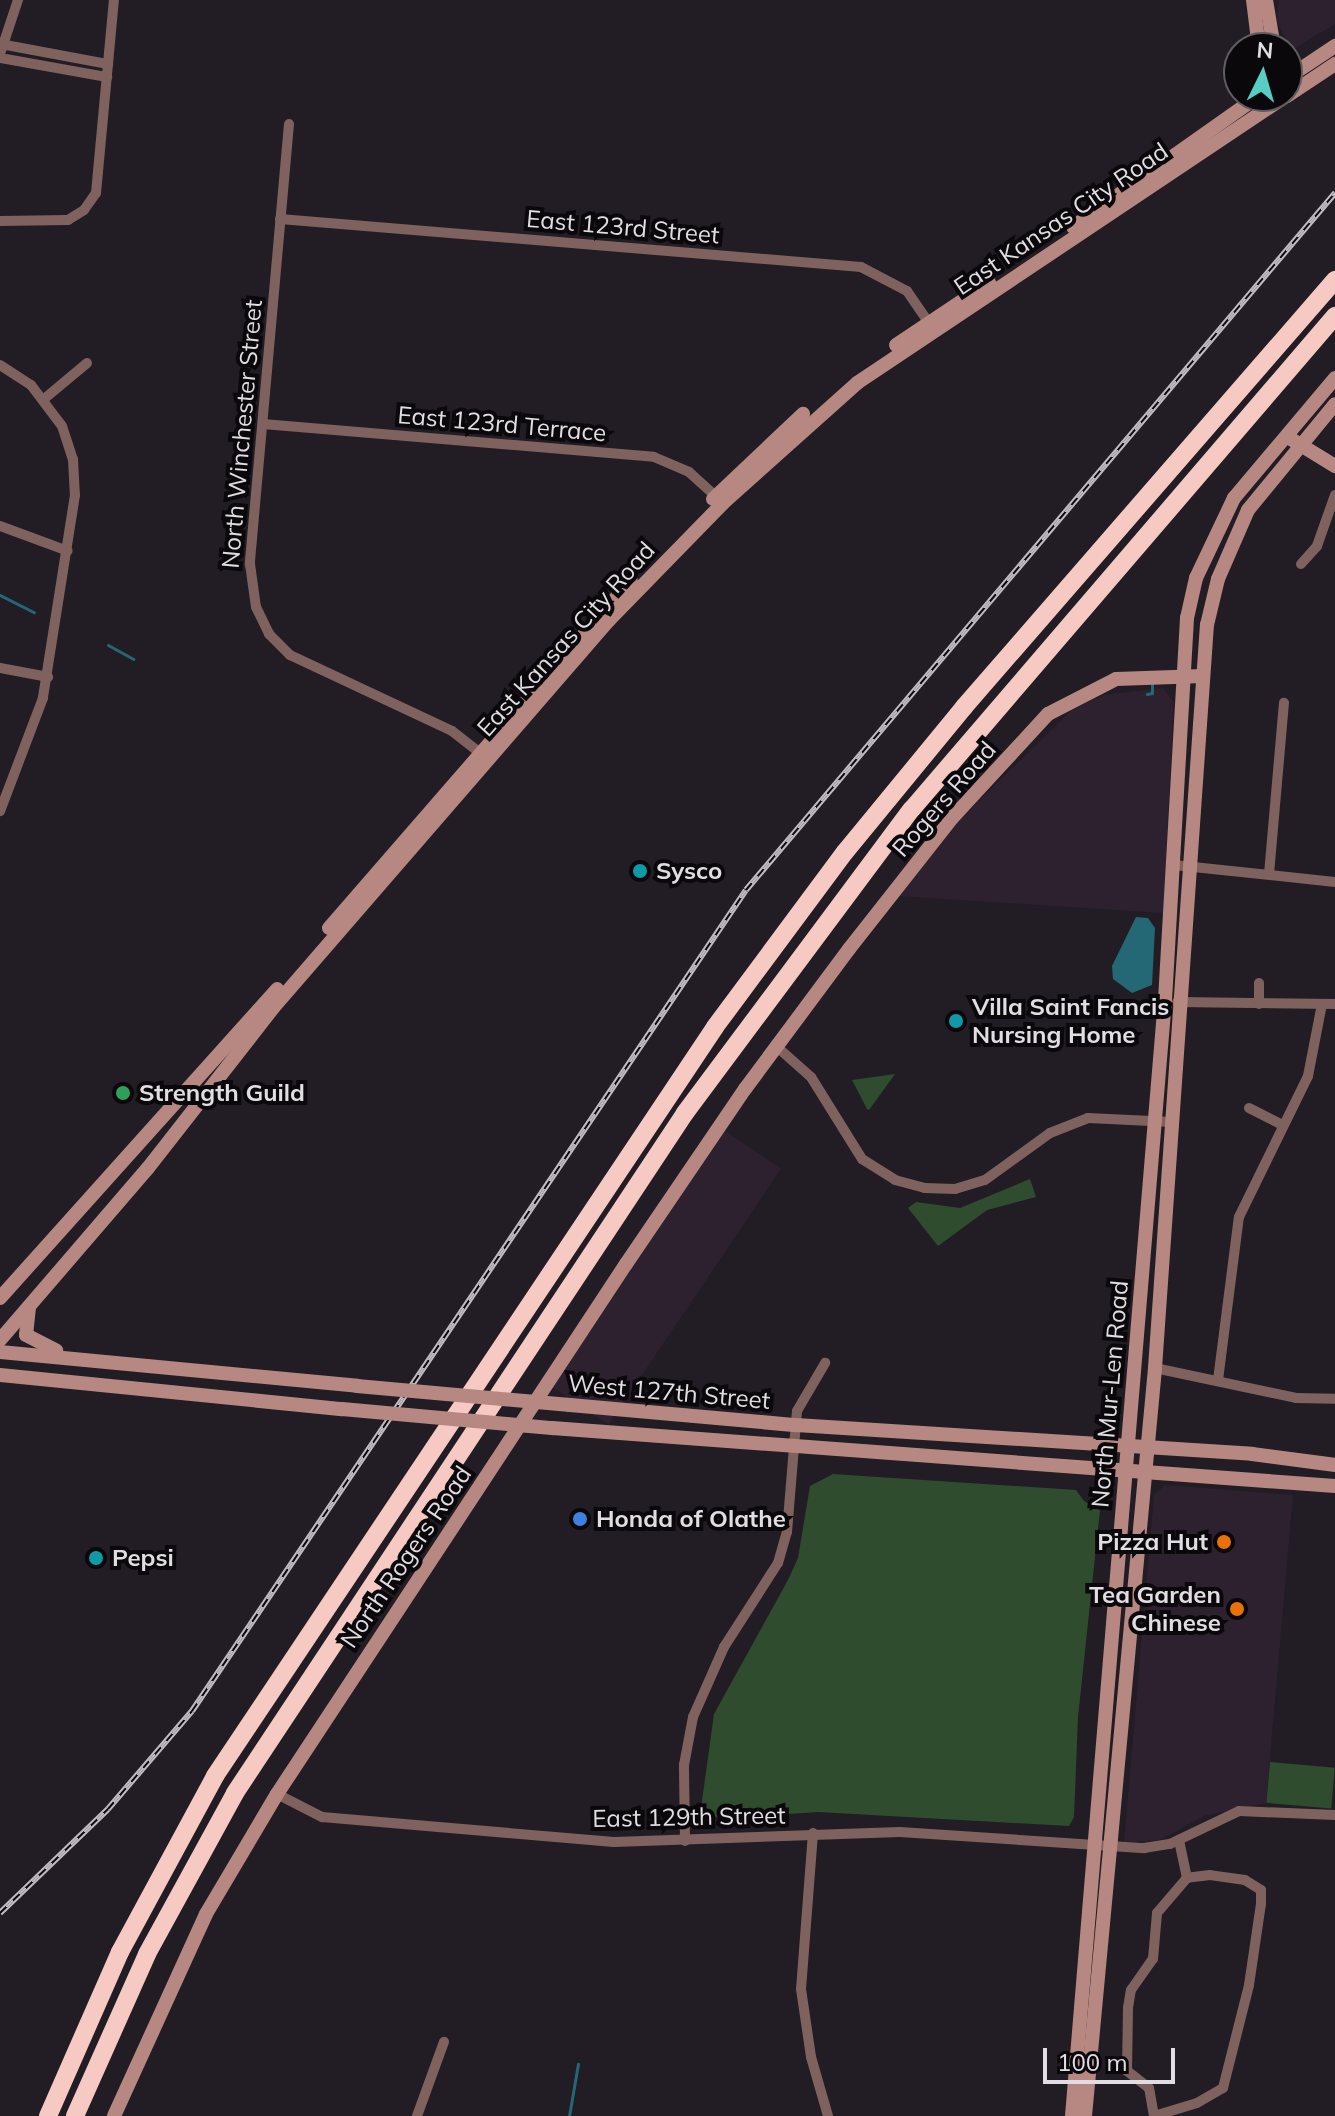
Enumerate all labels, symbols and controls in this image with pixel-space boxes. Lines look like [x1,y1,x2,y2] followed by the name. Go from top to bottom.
[1223,32,1303,112] north arrow
[1255,35,1274,65] text: N
[949,137,1173,301] street label: East Kansas City Road
[525,204,721,250] street label: East 123rd Street
[216,298,268,570] street label: North Winchester Street
[396,401,608,447] street label: East 123rd Terrace
[471,536,661,742] street label: East Kansas City Road
[886,736,1002,862] street label: Rogers Road
[656,857,722,885] place label: Sysco
[631,862,649,880] marker: Sysco
[972,993,1169,1049] place label: Villa Saint Fancis Nursing Home
[947,1012,965,1030] marker: Villa Saint Fancis Nursing Home
[139,1079,305,1107] place label: Strength Guild
[114,1084,132,1102] marker: Strength Guild
[1086,1279,1134,1509] street label: North Mur-Len Road
[567,1369,771,1415] street label: West 127th Street
[335,1461,477,1653] street label: North Rogers Road
[596,1505,786,1533] place label: Honda of Olathe
[571,1510,589,1528] marker: Honda of Olathe
[1097,1528,1208,1556] place label: Pizza Hut
[1215,1533,1233,1551] marker: Pizza Hut
[112,1544,174,1572] place label: Pepsi
[87,1549,105,1567] marker: Pepsi
[1089,1581,1221,1637] place label: Tea Garden Chinese
[1228,1600,1246,1618] marker: Tea Garden Chinese
[592,1801,786,1833] street label: East 129th Street
[1047,2032,1179,2082] scale bar
[1057,2047,1128,2077] text: 100 m

